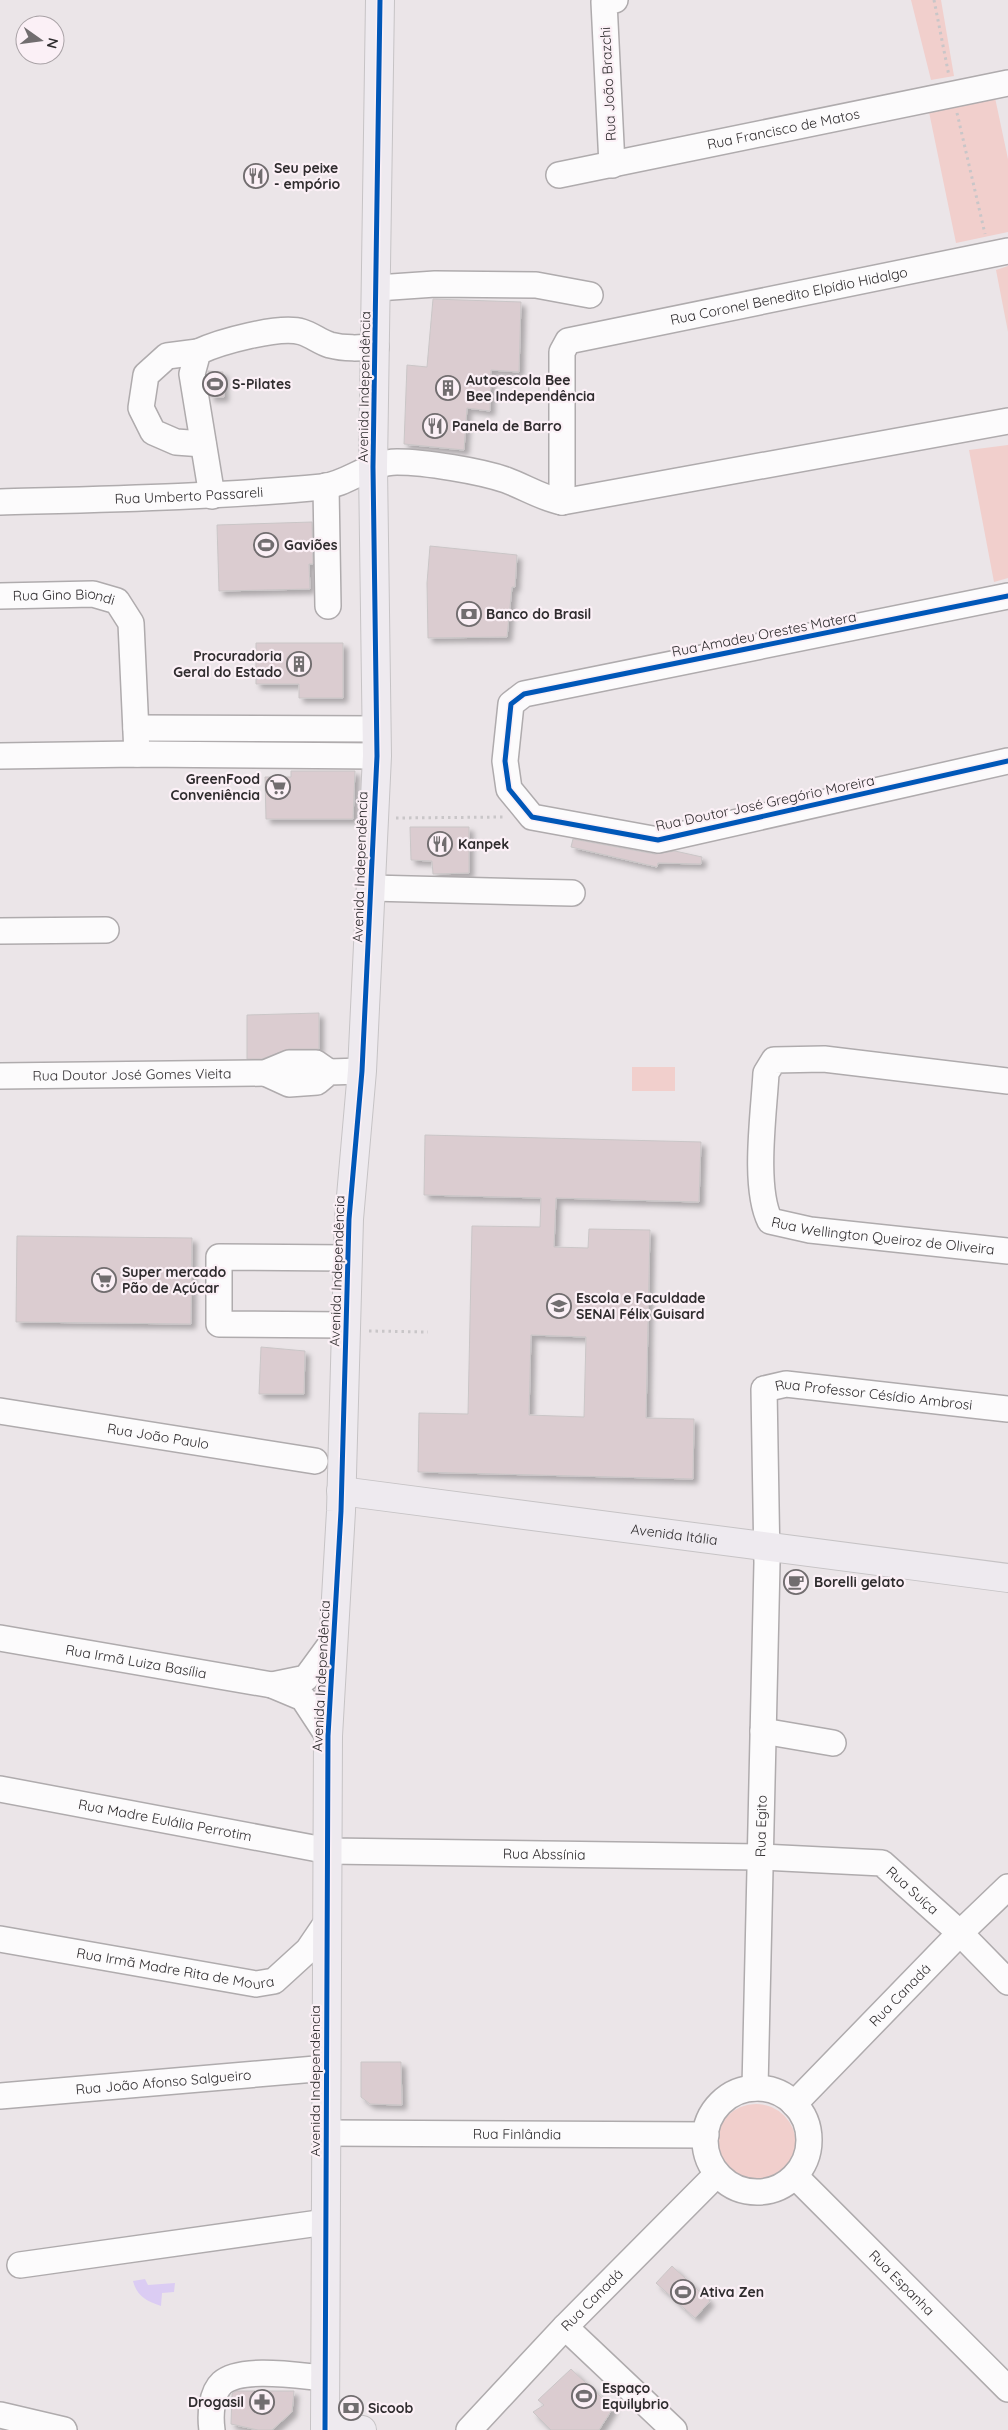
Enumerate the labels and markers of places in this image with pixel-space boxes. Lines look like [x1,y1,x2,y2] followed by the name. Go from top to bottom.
[274,159,341,193] place label: Seu peixe - empório
[243,163,269,189] restaurant icon: Seu peixe - empório
[202,371,228,397] sports icon: S-Pilates
[466,371,595,405] place label: Autoescola Bee Bee Independência
[232,375,291,393] place label: S-Pilates
[435,375,461,401] building icon: Autoescola Bee Bee Independência
[422,413,448,439] restaurant icon: Panela de Barro
[452,417,562,435] place label: Panela de Barro
[253,532,279,558] sports icon: Gaviões
[284,536,338,554] place label: Gaviões
[456,601,482,627] bank icon: Banco do Brasil
[486,605,591,623] place label: Banco do Brasil
[173,647,282,681] place label: Procuradoria Geral do Estado
[286,651,312,677] building icon: Procuradoria Geral do Estado
[171,770,260,804] place label: GreenFood Conveniência
[265,774,291,800] supermarket icon: GreenFood Conveniência
[427,831,453,857] restaurant icon: Kanpek
[458,835,509,853] place label: Kanpek
[122,1263,226,1297] place label: Super mercado Pão de Açúcar
[91,1267,117,1293] supermarket icon: Super mercado Pão de Açúcar
[576,1289,706,1323] place label: Escola e Faculdade SENAI Félix Guisard
[546,1293,572,1319] school or university icon: Escola e Faculdade SENAI Félix Guisard
[783,1569,809,1595] cafe icon: Borelli gelato
[814,1573,905,1591] place label: Borelli gelato
[670,2279,696,2305] sports icon: Ativa Zen
[700,2283,764,2301] place label: Ativa Zen
[602,2379,669,2413] place label: Espaço Equilybrio
[571,2383,597,2409] sports icon: Espaço Equilybrio
[249,2389,275,2415] pharmacy icon: Drogasil
[188,2393,244,2411] place label: Drogasil
[338,2395,364,2421] bank icon: Sicoob
[368,2399,413,2417] place label: Sicoob

